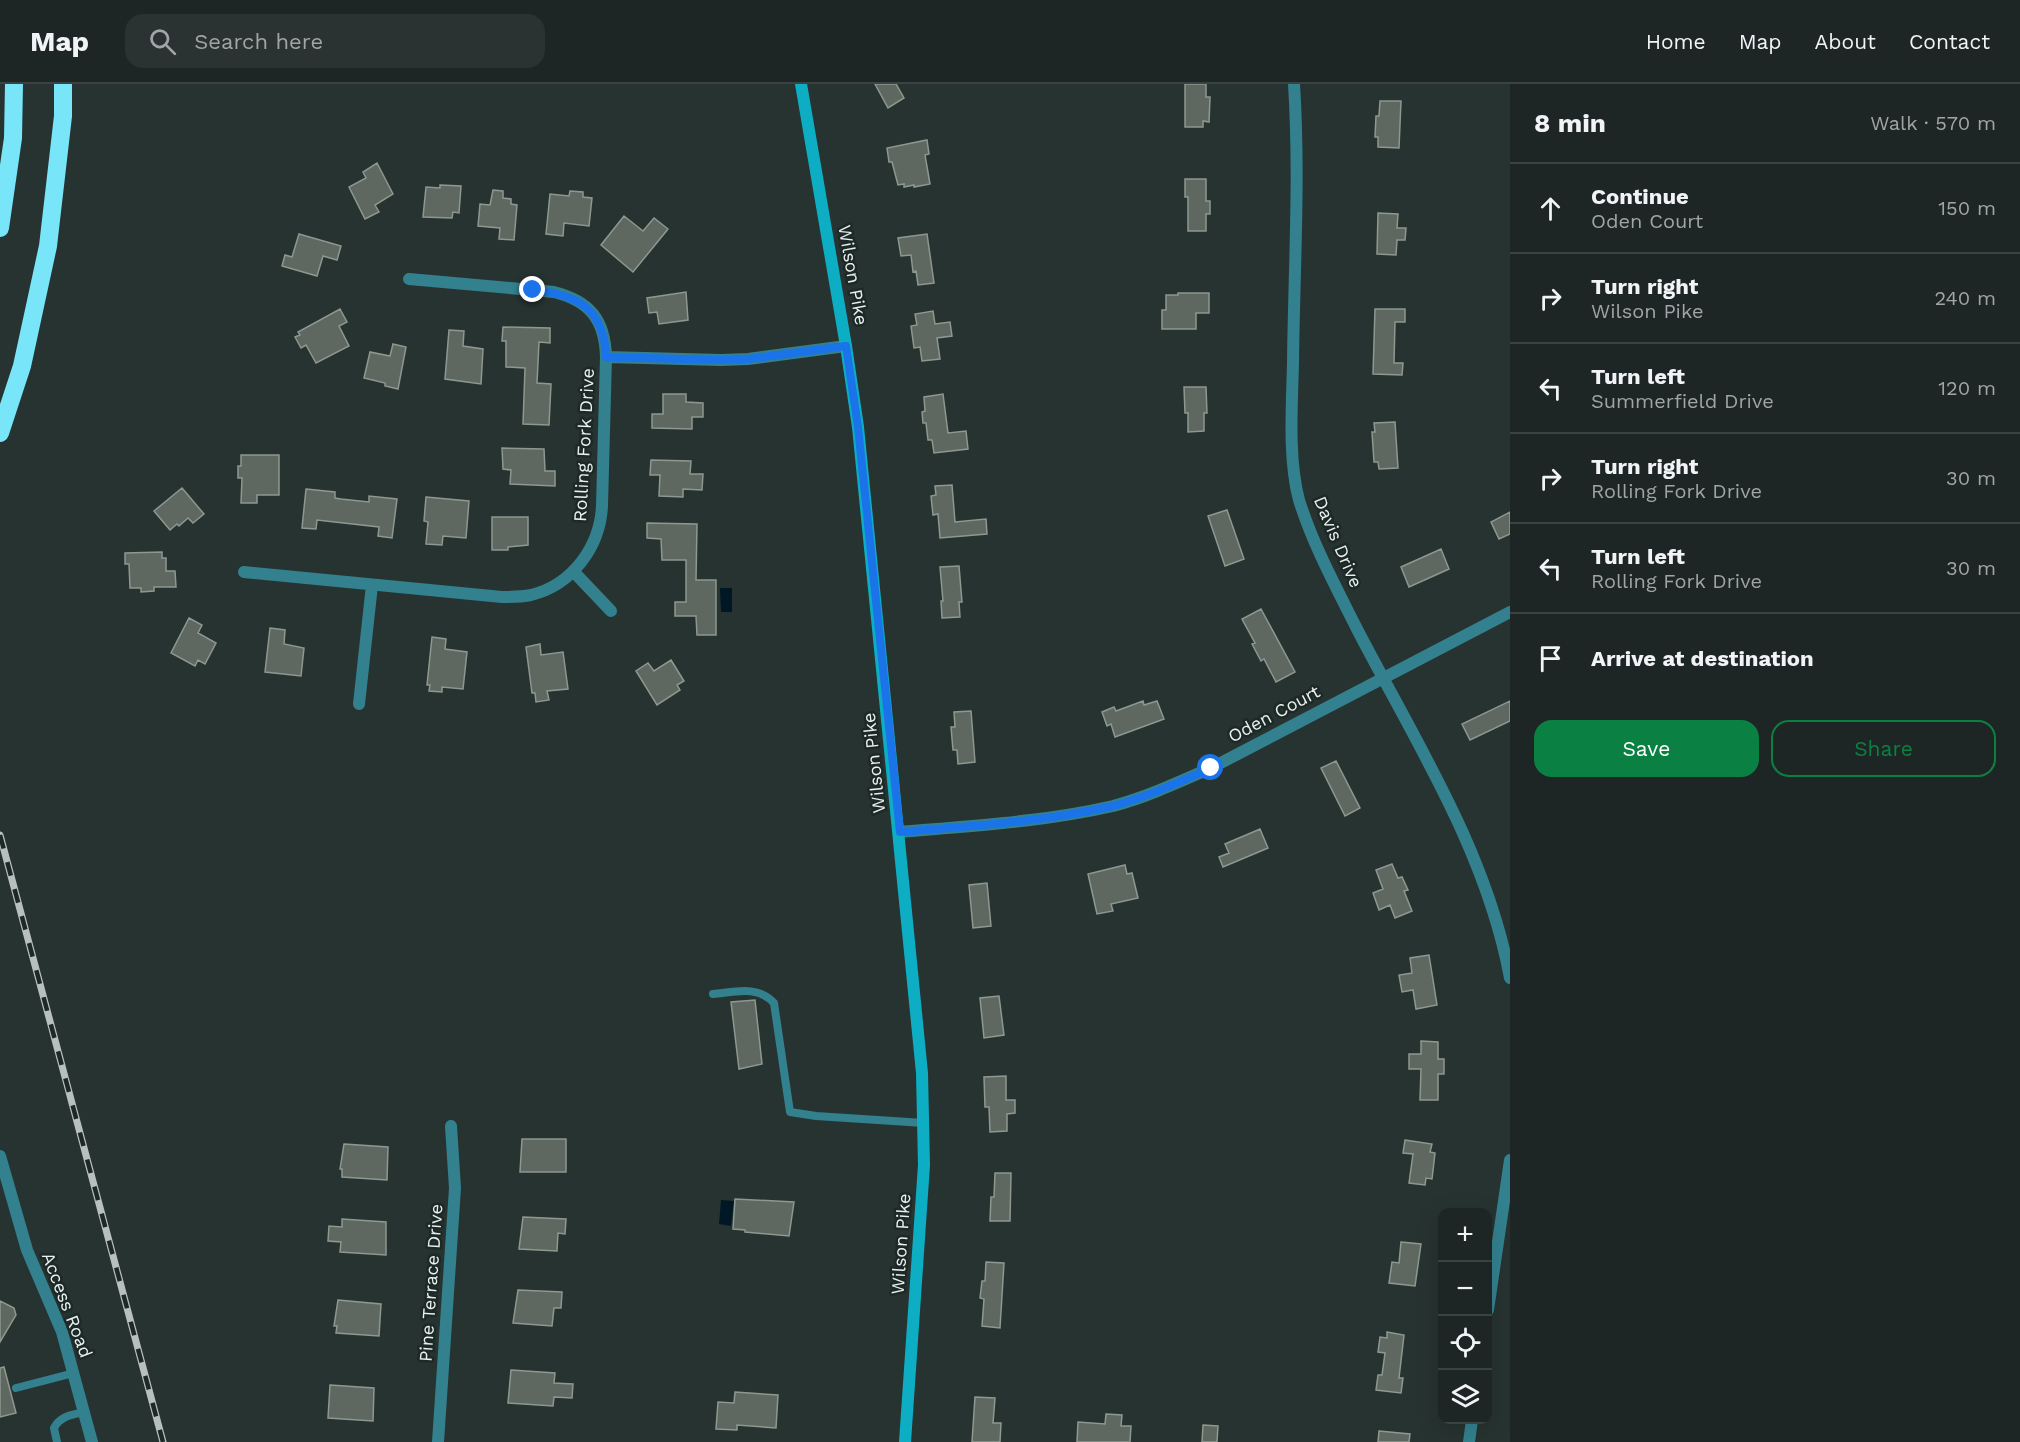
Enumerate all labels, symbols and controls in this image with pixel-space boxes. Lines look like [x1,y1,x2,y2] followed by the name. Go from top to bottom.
[125,14,545,68] search box
[30,25,89,58] text: Map
[146,25,179,58] icon: search
[194,29,323,54] text: Search here
[1646,29,1706,54] text: Home
[1739,29,1782,54] text: Map
[1815,29,1876,54] text: About
[1909,29,1990,54] text: Contact
[1534,108,1606,138] text: 8 min
[1870,111,1996,135] text: Walk · 570 m
[1591,184,1689,209] text: Continue
[1534,192,1567,225] icon: ahead
[1938,196,1996,220] text: 150 m
[1591,209,1703,233] text: Oden Court
[834,223,873,327] street label: Wilson Pike
[1591,274,1698,299] text: Turn right
[519,276,545,302] route end
[1534,282,1567,315] icon: right
[1934,286,1996,310] text: 240 m
[1591,299,1703,323] text: Wilson Pike
[1591,364,1685,389] text: Turn left
[569,368,598,522] street label: Rolling Fork Drive
[1534,372,1567,405] icon: left
[1938,376,1996,400] text: 120 m
[1591,389,1774,413] text: Summerfield Drive
[1591,454,1698,479] text: Turn right
[1534,462,1567,495] icon: right
[1946,466,1996,490] text: 30 m
[1591,479,1762,503] text: Rolling Fork Drive
[1310,493,1367,591] street label: Davis Drive
[1591,544,1685,569] text: Turn left
[1534,552,1567,585] icon: left
[1946,556,1996,580] text: 30 m
[1591,569,1762,593] text: Rolling Fork Drive
[1534,642,1567,675] icon: arrive
[1591,646,1814,671] text: Arrive at destination
[1224,680,1324,747] street label: Oden Court
[858,712,889,814] street label: Wilson Pike
[1534,720,1759,777] button: Save
[1771,720,1996,777] button: Share
[1197,754,1223,780] route start
[886,1193,915,1295] street label: Wilson Pike
[415,1203,446,1363] street label: Pine Terrace Drive
[1438,1208,1492,1424] map controls
[1438,1208,1492,1262] button: +
[38,1249,97,1361] street label: Access Road
[1438,1262,1492,1316] button: −
[1438,1316,1492,1370] button: locate
[1438,1370,1492,1424] button: layers

